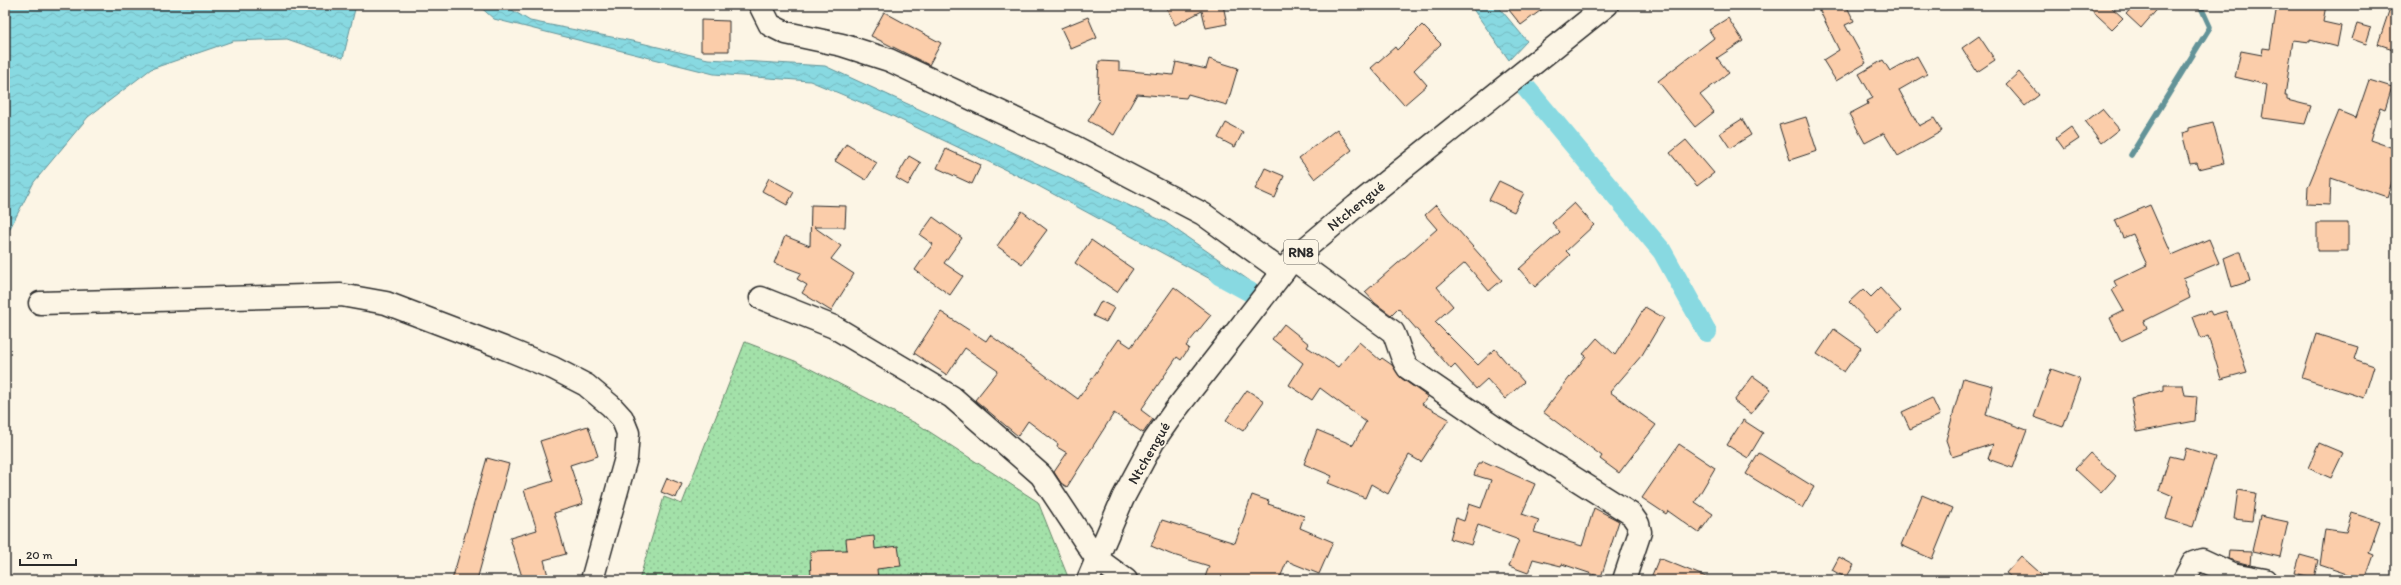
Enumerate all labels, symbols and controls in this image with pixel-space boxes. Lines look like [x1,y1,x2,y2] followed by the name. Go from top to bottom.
[1323,177,1389,235] street label: Ntchengué
[1284,240,1318,264] road number: RN8
[1124,419,1174,487] street label: Ntchengué
[20,541,76,567] scale bar
[26,548,53,562] text: 20 m

